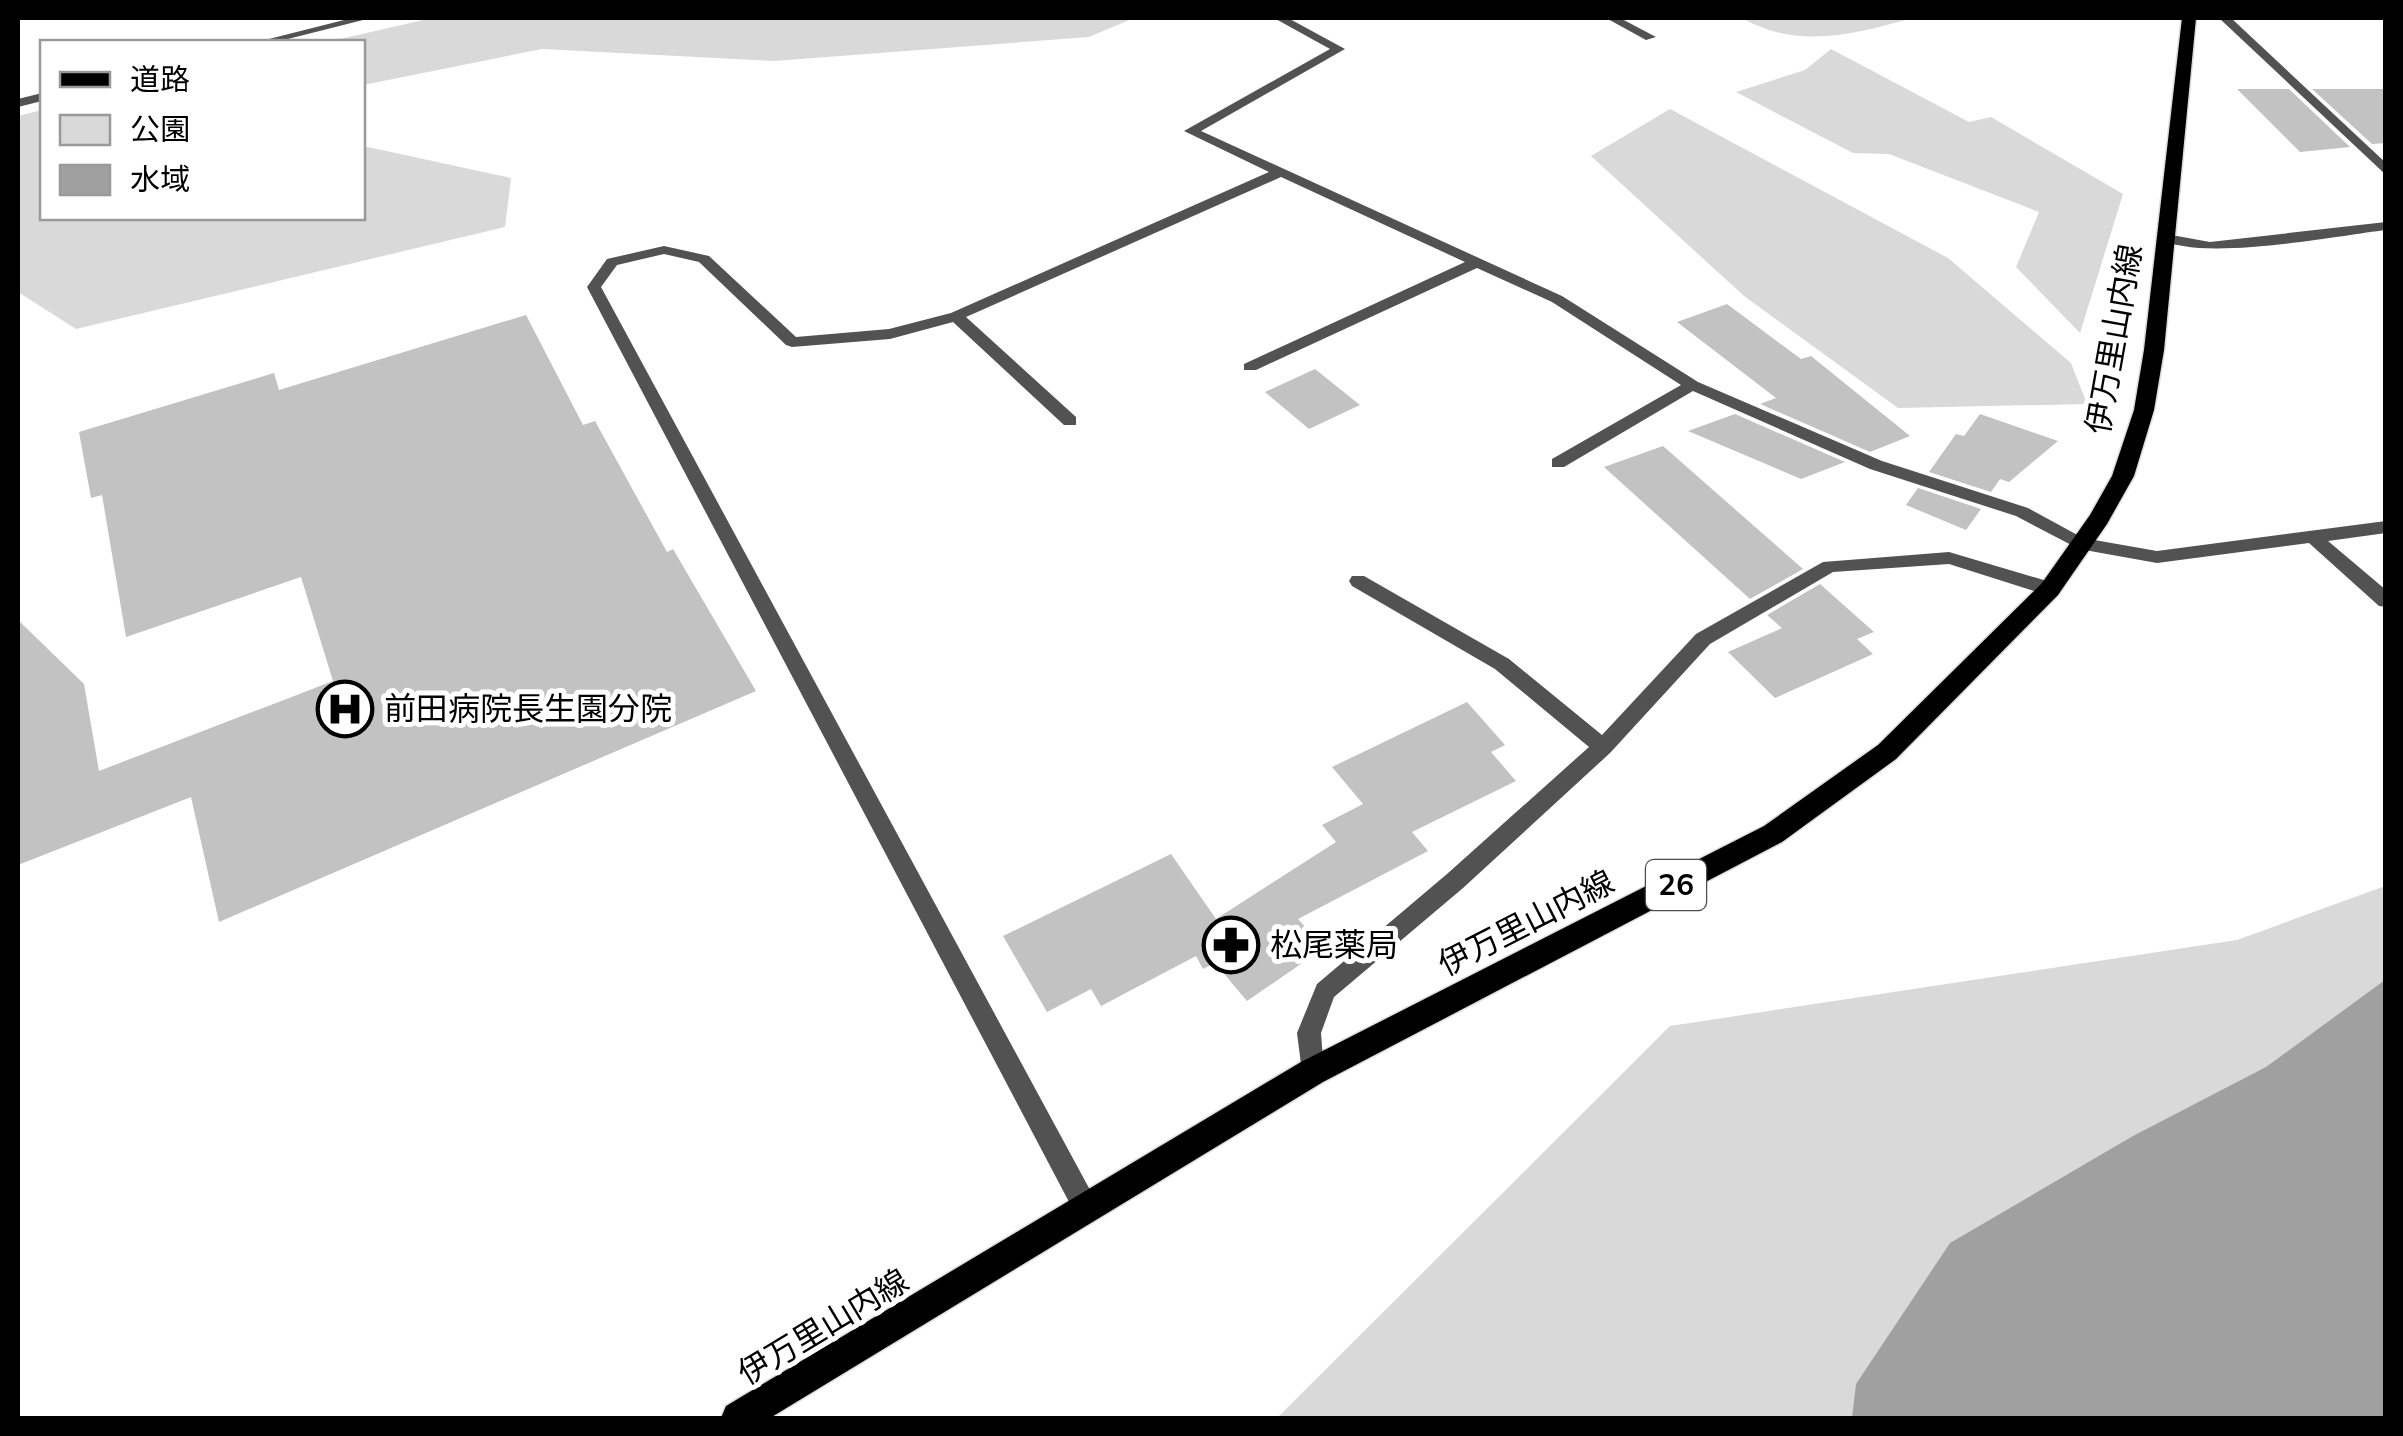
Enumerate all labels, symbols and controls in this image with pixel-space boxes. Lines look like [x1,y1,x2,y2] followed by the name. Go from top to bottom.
[40,40,365,220] legend
[130,60,190,101] text: 道路
[130,110,190,151] text: 公園
[130,160,190,201] text: 水域
[2077,241,2152,437] street label: 伊万里山内線
[315,679,375,739] hospital icon: 前田病院長生園分院
[384,688,672,731] place label: 前田病院長生園分院
[1646,860,1706,910] road number: 26
[1431,861,1622,986] street label: 伊万里山内線
[1201,915,1261,975] pharmacy icon: 松尾薬局
[1270,924,1398,967] place label: 松尾薬局
[730,1260,917,1395] street label: 伊万里山内線

